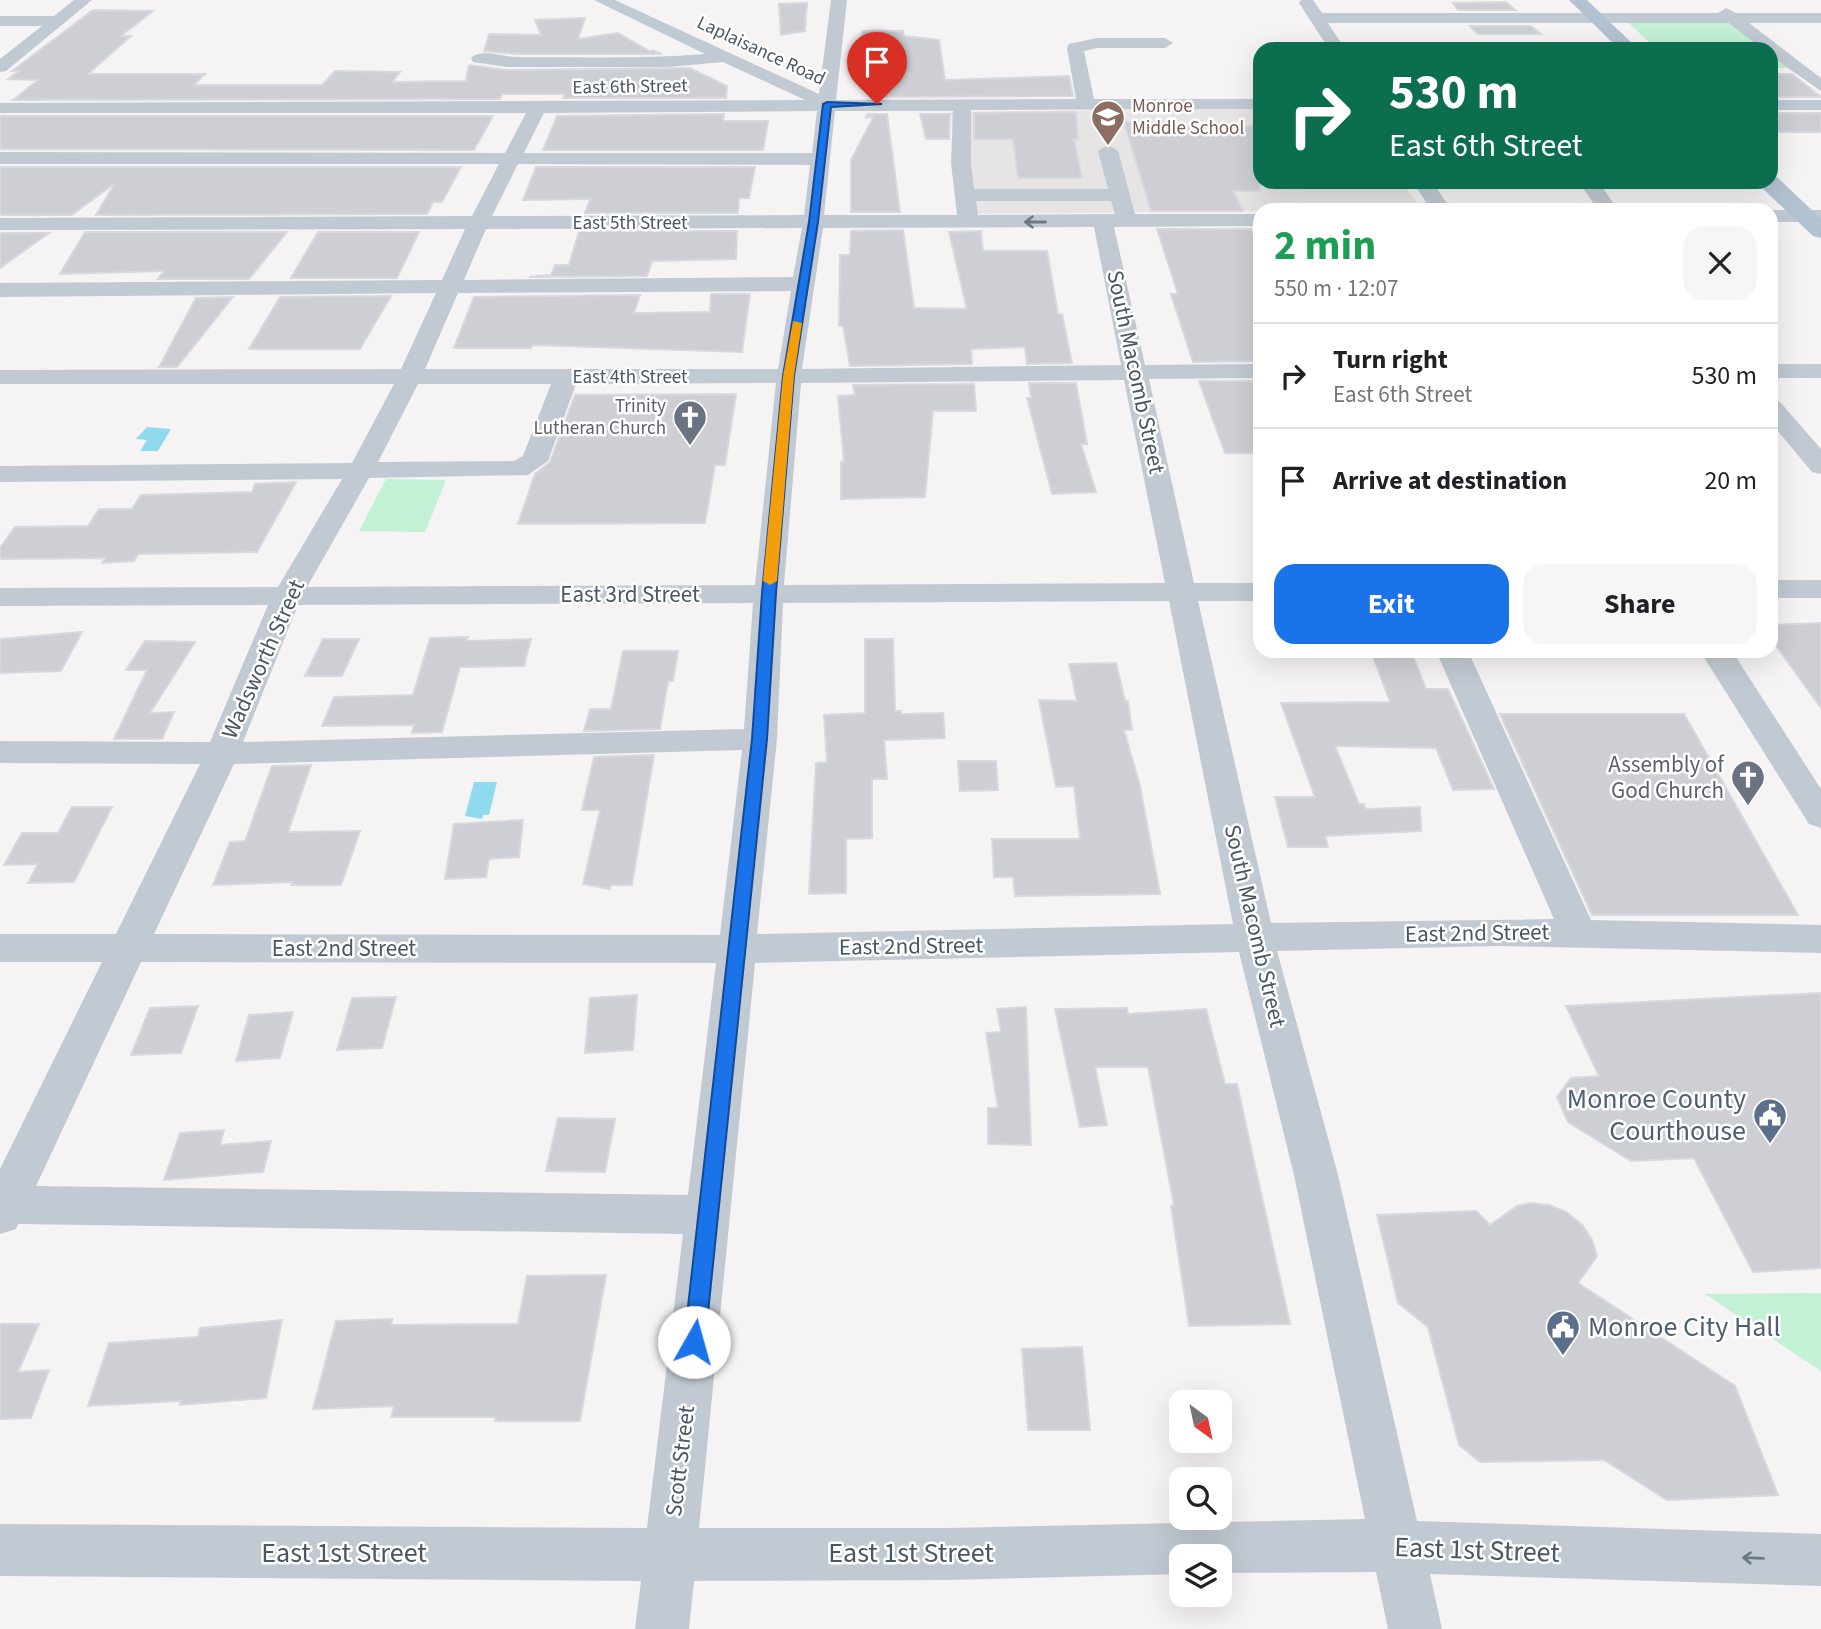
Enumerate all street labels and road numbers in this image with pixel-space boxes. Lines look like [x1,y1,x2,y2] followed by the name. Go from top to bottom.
[692,9,830,93] street label: Laplaisance Road
[572,72,688,102] street label: East 6th Street
[573,210,688,237] street label: East 5th Street
[1098,267,1174,477] street label: South Macomb Street
[573,364,688,391] street label: East 4th Street
[213,574,313,744] street label: Wadsworth Street
[560,578,700,611] street label: East 3rd Street
[1216,821,1294,1031] street label: South Macomb Street
[1405,915,1550,951] street label: East 2nd Street
[839,928,984,964] street label: East 2nd Street
[272,932,416,965] street label: East 2nd Street
[657,1403,703,1518] street label: Scott Street
[1394,1527,1561,1573] street label: East 1st Street
[261,1533,427,1573] street label: East 1st Street
[828,1533,994,1573] street label: East 1st Street

